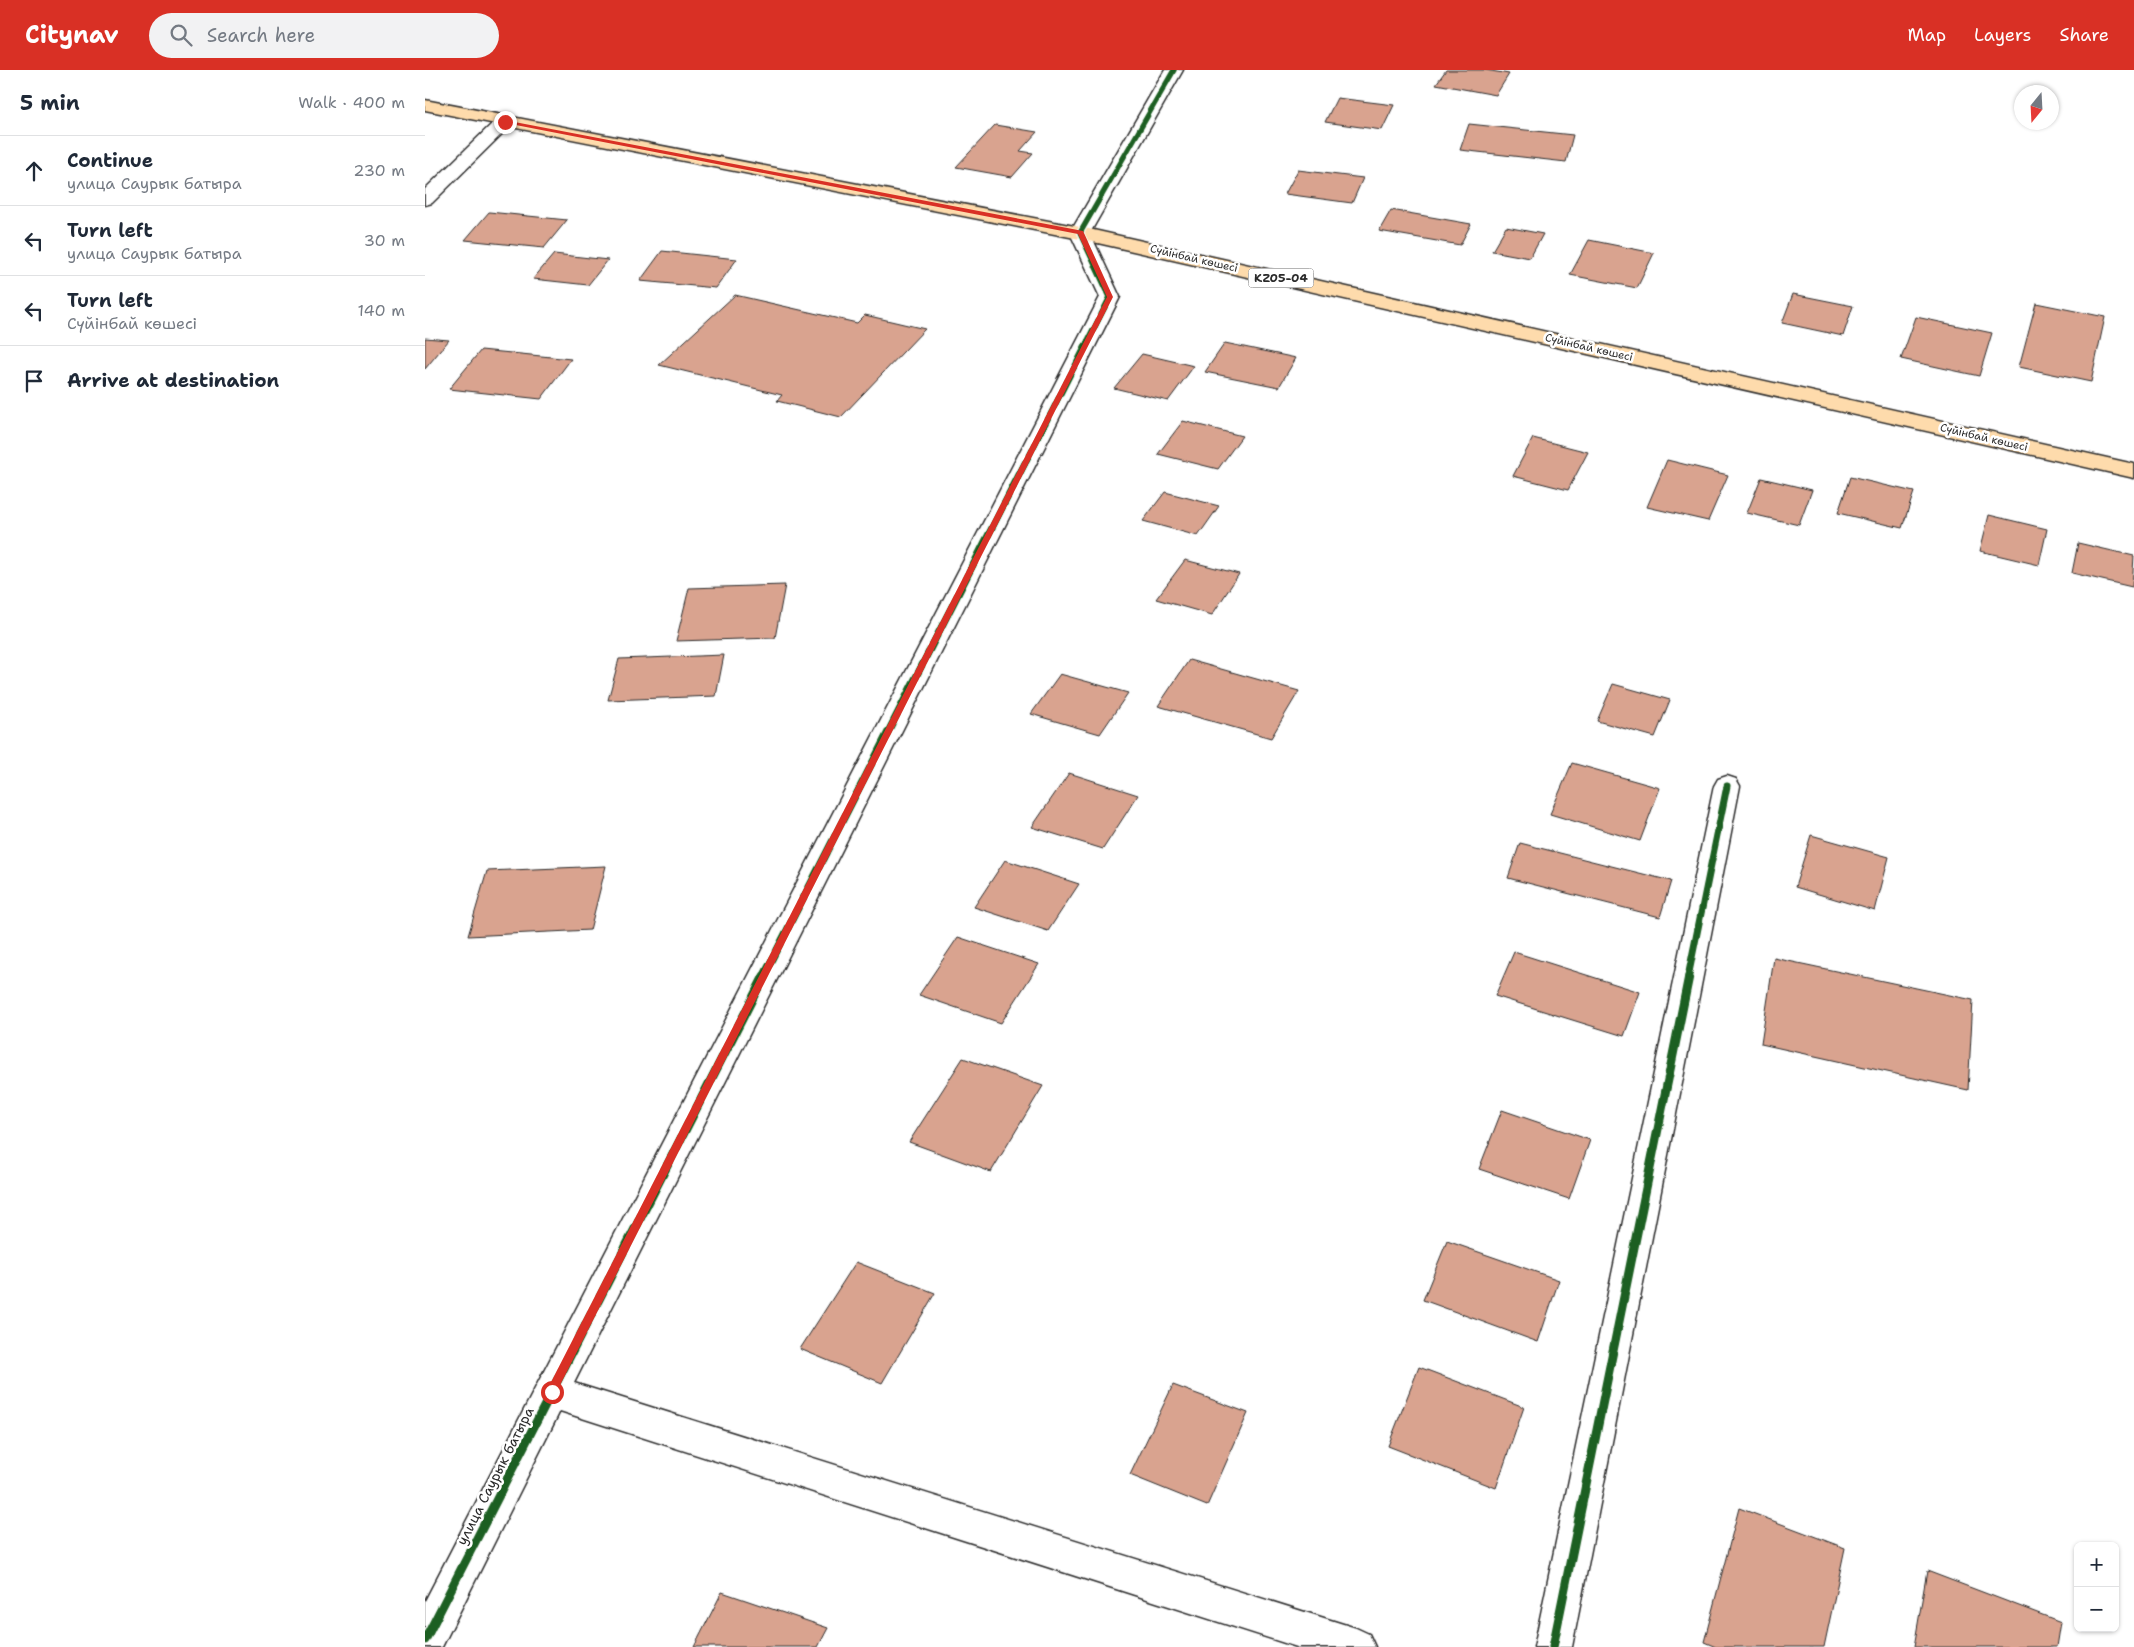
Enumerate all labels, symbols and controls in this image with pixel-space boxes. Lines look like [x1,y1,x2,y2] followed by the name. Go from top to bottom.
[149,13,499,58] search box
[25,19,119,51] text: Citynav
[167,21,195,49] icon: search
[207,23,315,48] text: Search here
[1908,23,1946,47] text: Map
[1974,23,2031,47] text: Layers
[2059,23,2109,47] text: Share
[2014,85,2059,130] north arrow
[20,89,80,117] text: 5 min
[298,92,405,113] text: Walk · 400 m
[494,111,517,134] route end
[67,148,153,173] text: Continue
[20,157,48,185] icon: ahead
[353,160,405,181] text: 230 m
[67,173,242,194] text: улица Саурык батыра
[67,218,153,243] text: Turn left
[20,227,48,255] icon: left
[364,230,405,251] text: 30 m
[1149,241,1239,276] street label: Сүйінбай көшесі
[67,243,242,264] text: улица Саурык батыра
[1249,268,1313,288] road number: KZ05-04
[67,288,153,313] text: Turn left
[20,297,48,325] icon: left
[358,300,405,321] text: 140 m
[67,313,197,334] text: Сүйінбай көшесі
[1544,330,1634,365] street label: Сүйінбай көшесі
[20,367,48,395] icon: arrive
[67,368,279,393] text: Arrive at destination
[1939,420,2029,455] street label: Сүйінбай көшесі
[541,1381,564,1404] route start
[452,1404,538,1548] street label: улица Саурык батыра
[2074,1542,2119,1632] map controls
[2074,1542,2119,1587] button: +
[2074,1587,2119,1632] button: −

